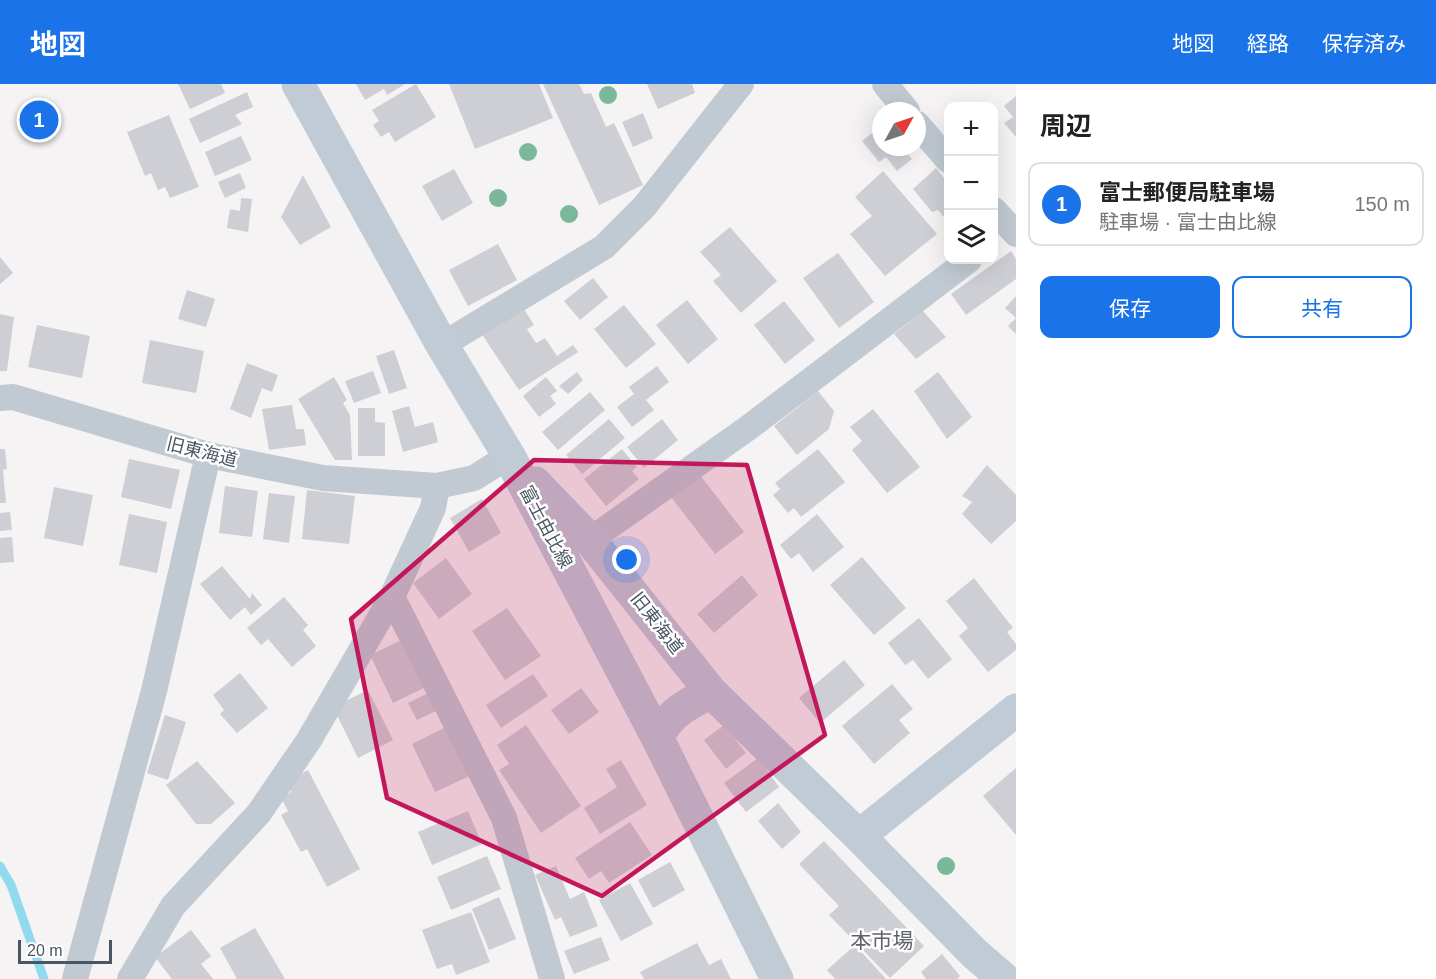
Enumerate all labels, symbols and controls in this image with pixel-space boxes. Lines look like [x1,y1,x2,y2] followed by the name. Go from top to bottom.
[30,29,86,60] text: 地図
[1172,32,1214,55] text: 地図
[1247,32,1289,55] text: 経路
[1322,32,1406,55] text: 保存済み
[20,98,58,142] pin: 1
[872,102,926,156] north arrow
[944,102,998,264] map controls
[944,102,998,156] button: +
[1040,111,1092,141] text: 周辺
[944,156,998,210] button: −
[1099,180,1275,205] text: 富士郵便局駐車場
[1056,193,1067,215] text: 1
[1354,193,1410,215] text: 150 m
[944,210,998,264] button: layers
[1099,211,1277,233] text: 駐車場 · 富士由比線
[1040,276,1220,338] button: 保存
[1232,276,1412,338] button: 共有
[165,434,239,470] street label: 旧東海道
[516,483,576,571] street label: 富士由比線
[612,545,641,574] your location
[627,588,687,658] street label: 旧東海道
[851,929,914,952] district label: 本市場
[18,937,112,964] scale bar
[27,942,63,959] text: 20 m

